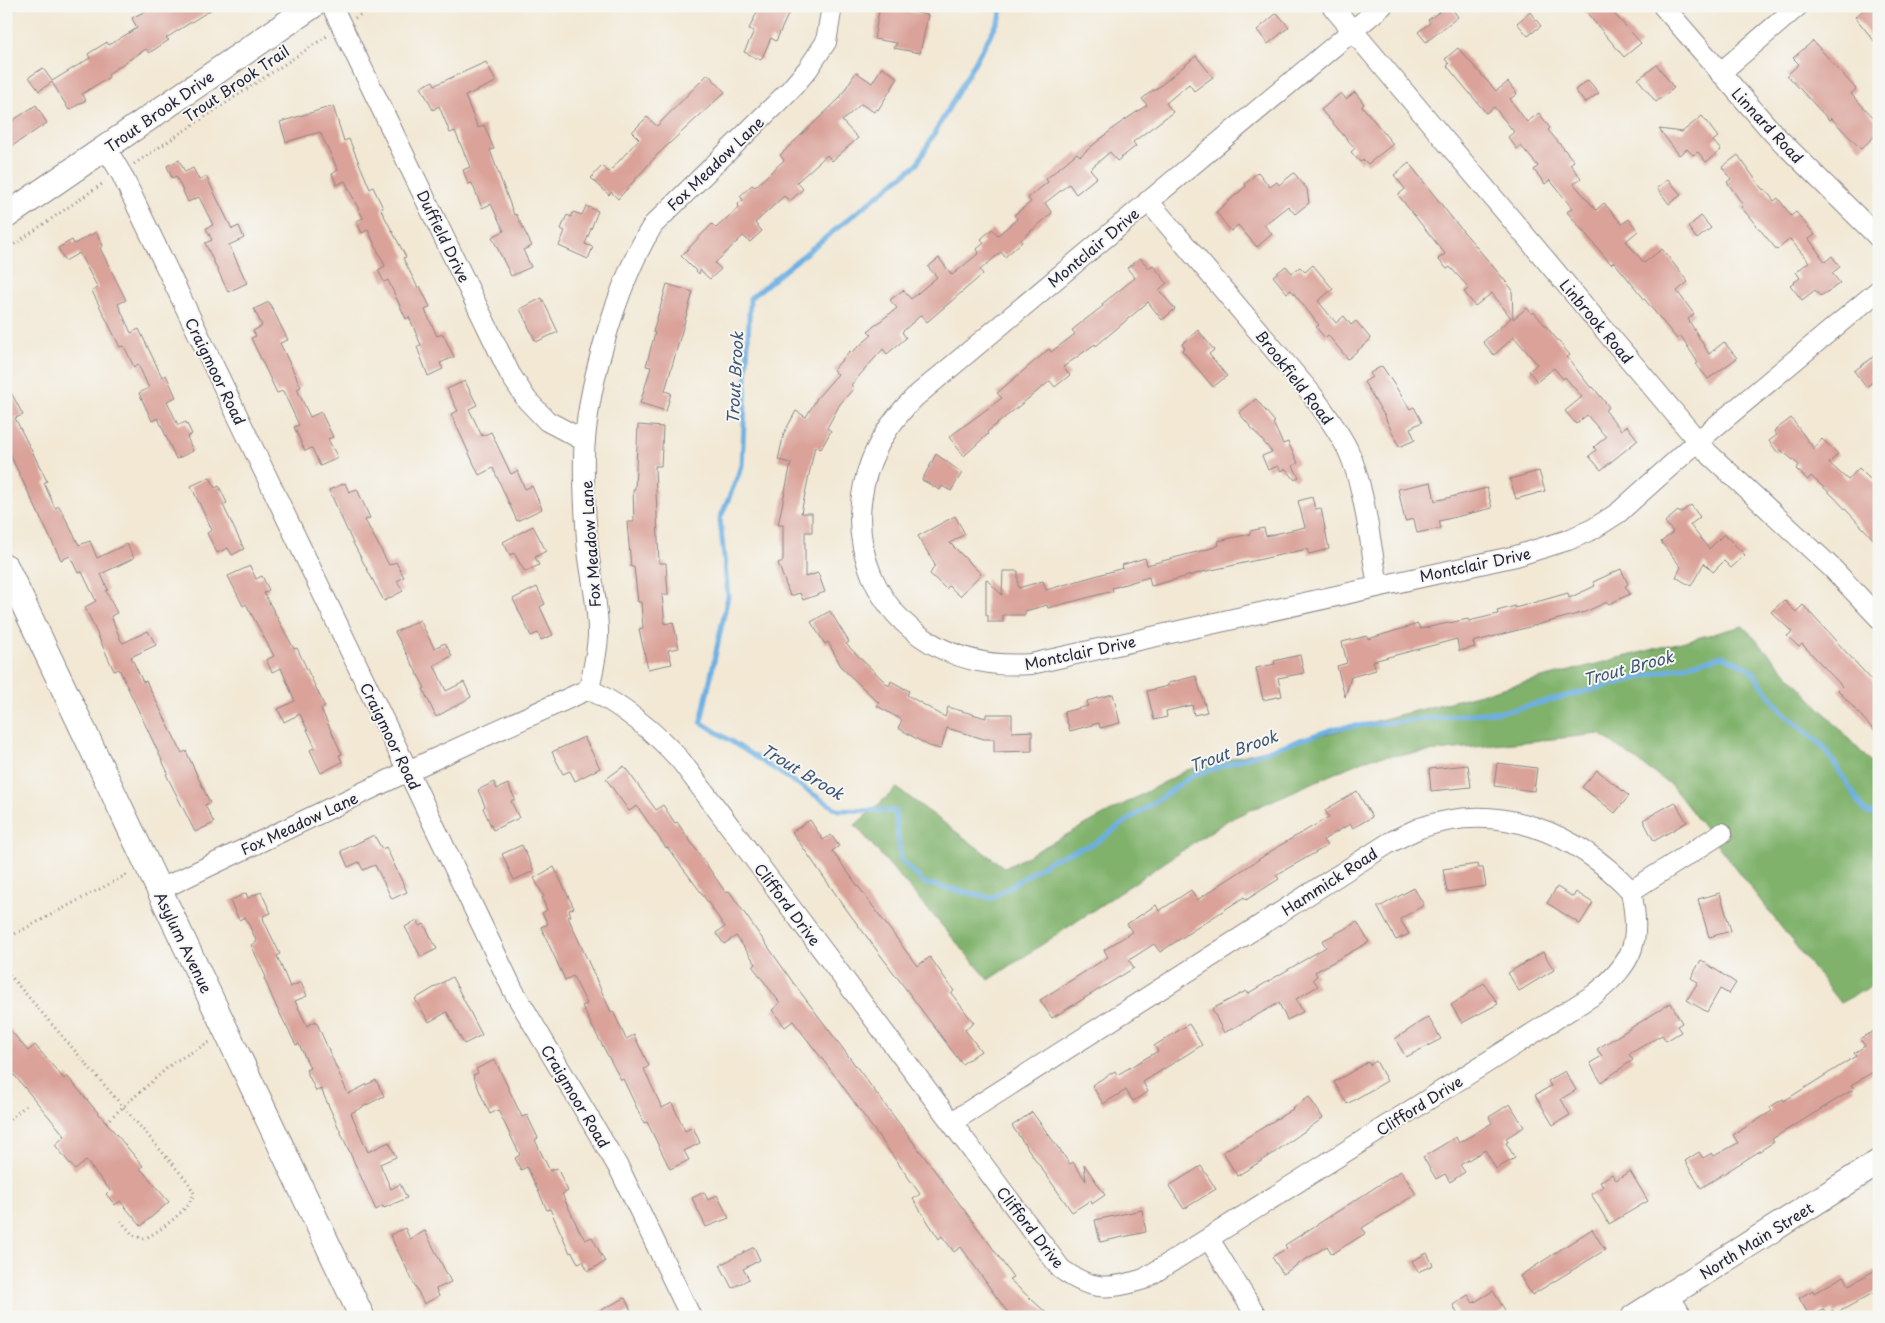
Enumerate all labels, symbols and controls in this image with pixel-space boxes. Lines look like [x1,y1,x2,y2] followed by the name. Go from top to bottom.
[178,39,294,127] street label: Trout Brook Trail
[100,65,218,157] street label: Trout Brook Drive
[1727,82,1809,168] street label: Linnard Road
[661,110,769,216] street label: Fox Meadow Lane
[412,186,476,286] street label: Duffield Drive
[1042,202,1144,292] street label: Montclair Drive
[1555,274,1639,368] street label: Linbrook Road
[180,313,252,429] street label: Craigmoor Road
[1251,325,1339,429] street label: Brookfield Road
[720,330,748,425] water label: Trout Brook
[574,480,606,608] street label: Fox Meadow Lane
[1417,541,1533,587] street label: Montclair Drive
[1022,629,1138,675] street label: Montclair Drive
[1580,643,1677,691] water label: Trout Brook
[355,678,427,794] street label: Craigmoor Road
[1185,723,1281,777] water label: Trout Brook
[757,737,850,806] water label: Trout Brook
[236,786,362,860] street label: Fox Meadow Lane
[1277,841,1381,921] street label: Hammick Road
[749,858,827,950] street label: Clifford Drive
[149,887,219,997] street label: Asylum Avenue
[536,1040,616,1152] street label: Craigmoor Road
[1371,1069,1467,1141] street label: Clifford Drive
[992,1181,1070,1273] street label: Clifford Drive
[1695,1196,1817,1284] street label: North Main Street

